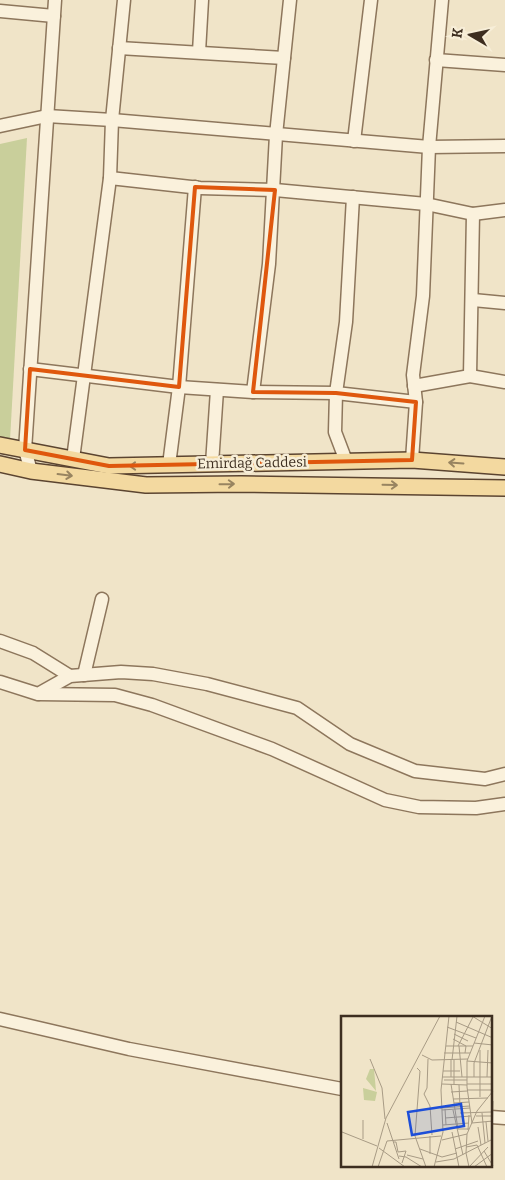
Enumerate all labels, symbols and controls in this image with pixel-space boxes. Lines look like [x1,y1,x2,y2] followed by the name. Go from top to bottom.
[445,10,495,60] north arrow
[448,27,467,39] text: K
[197,454,307,472] street label: Emirdağ Caddesi
[449,458,465,468] one-way arrow
[129,461,145,471] one-way arrow
[57,470,73,480] one-way arrow
[218,479,235,489] one-way arrow
[381,480,397,490] one-way arrow
[341,1016,492,1168] inset map

